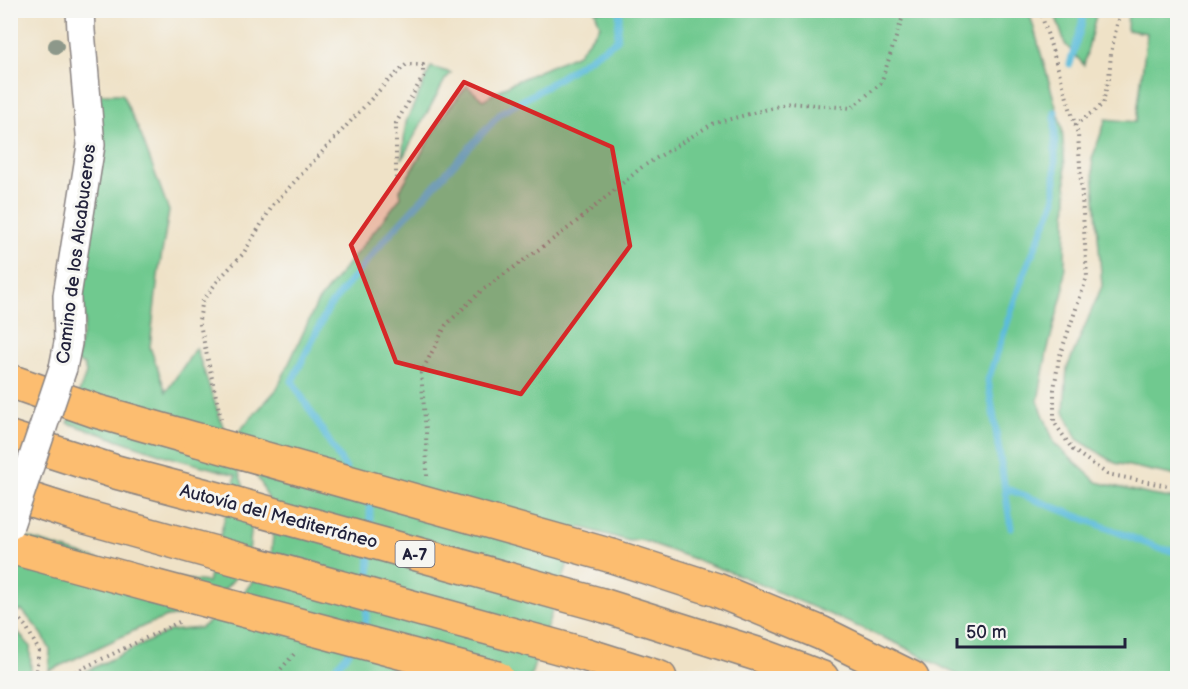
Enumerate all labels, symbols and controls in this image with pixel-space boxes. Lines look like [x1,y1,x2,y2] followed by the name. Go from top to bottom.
[53,143,100,365] street label: Camino de los Alcabuceros
[178,480,380,553] street label: Autovía del Mediterráneo
[396,541,434,567] road number: A-7
[957,611,1125,649] scale bar
[966,622,1007,643] text: 50 m

